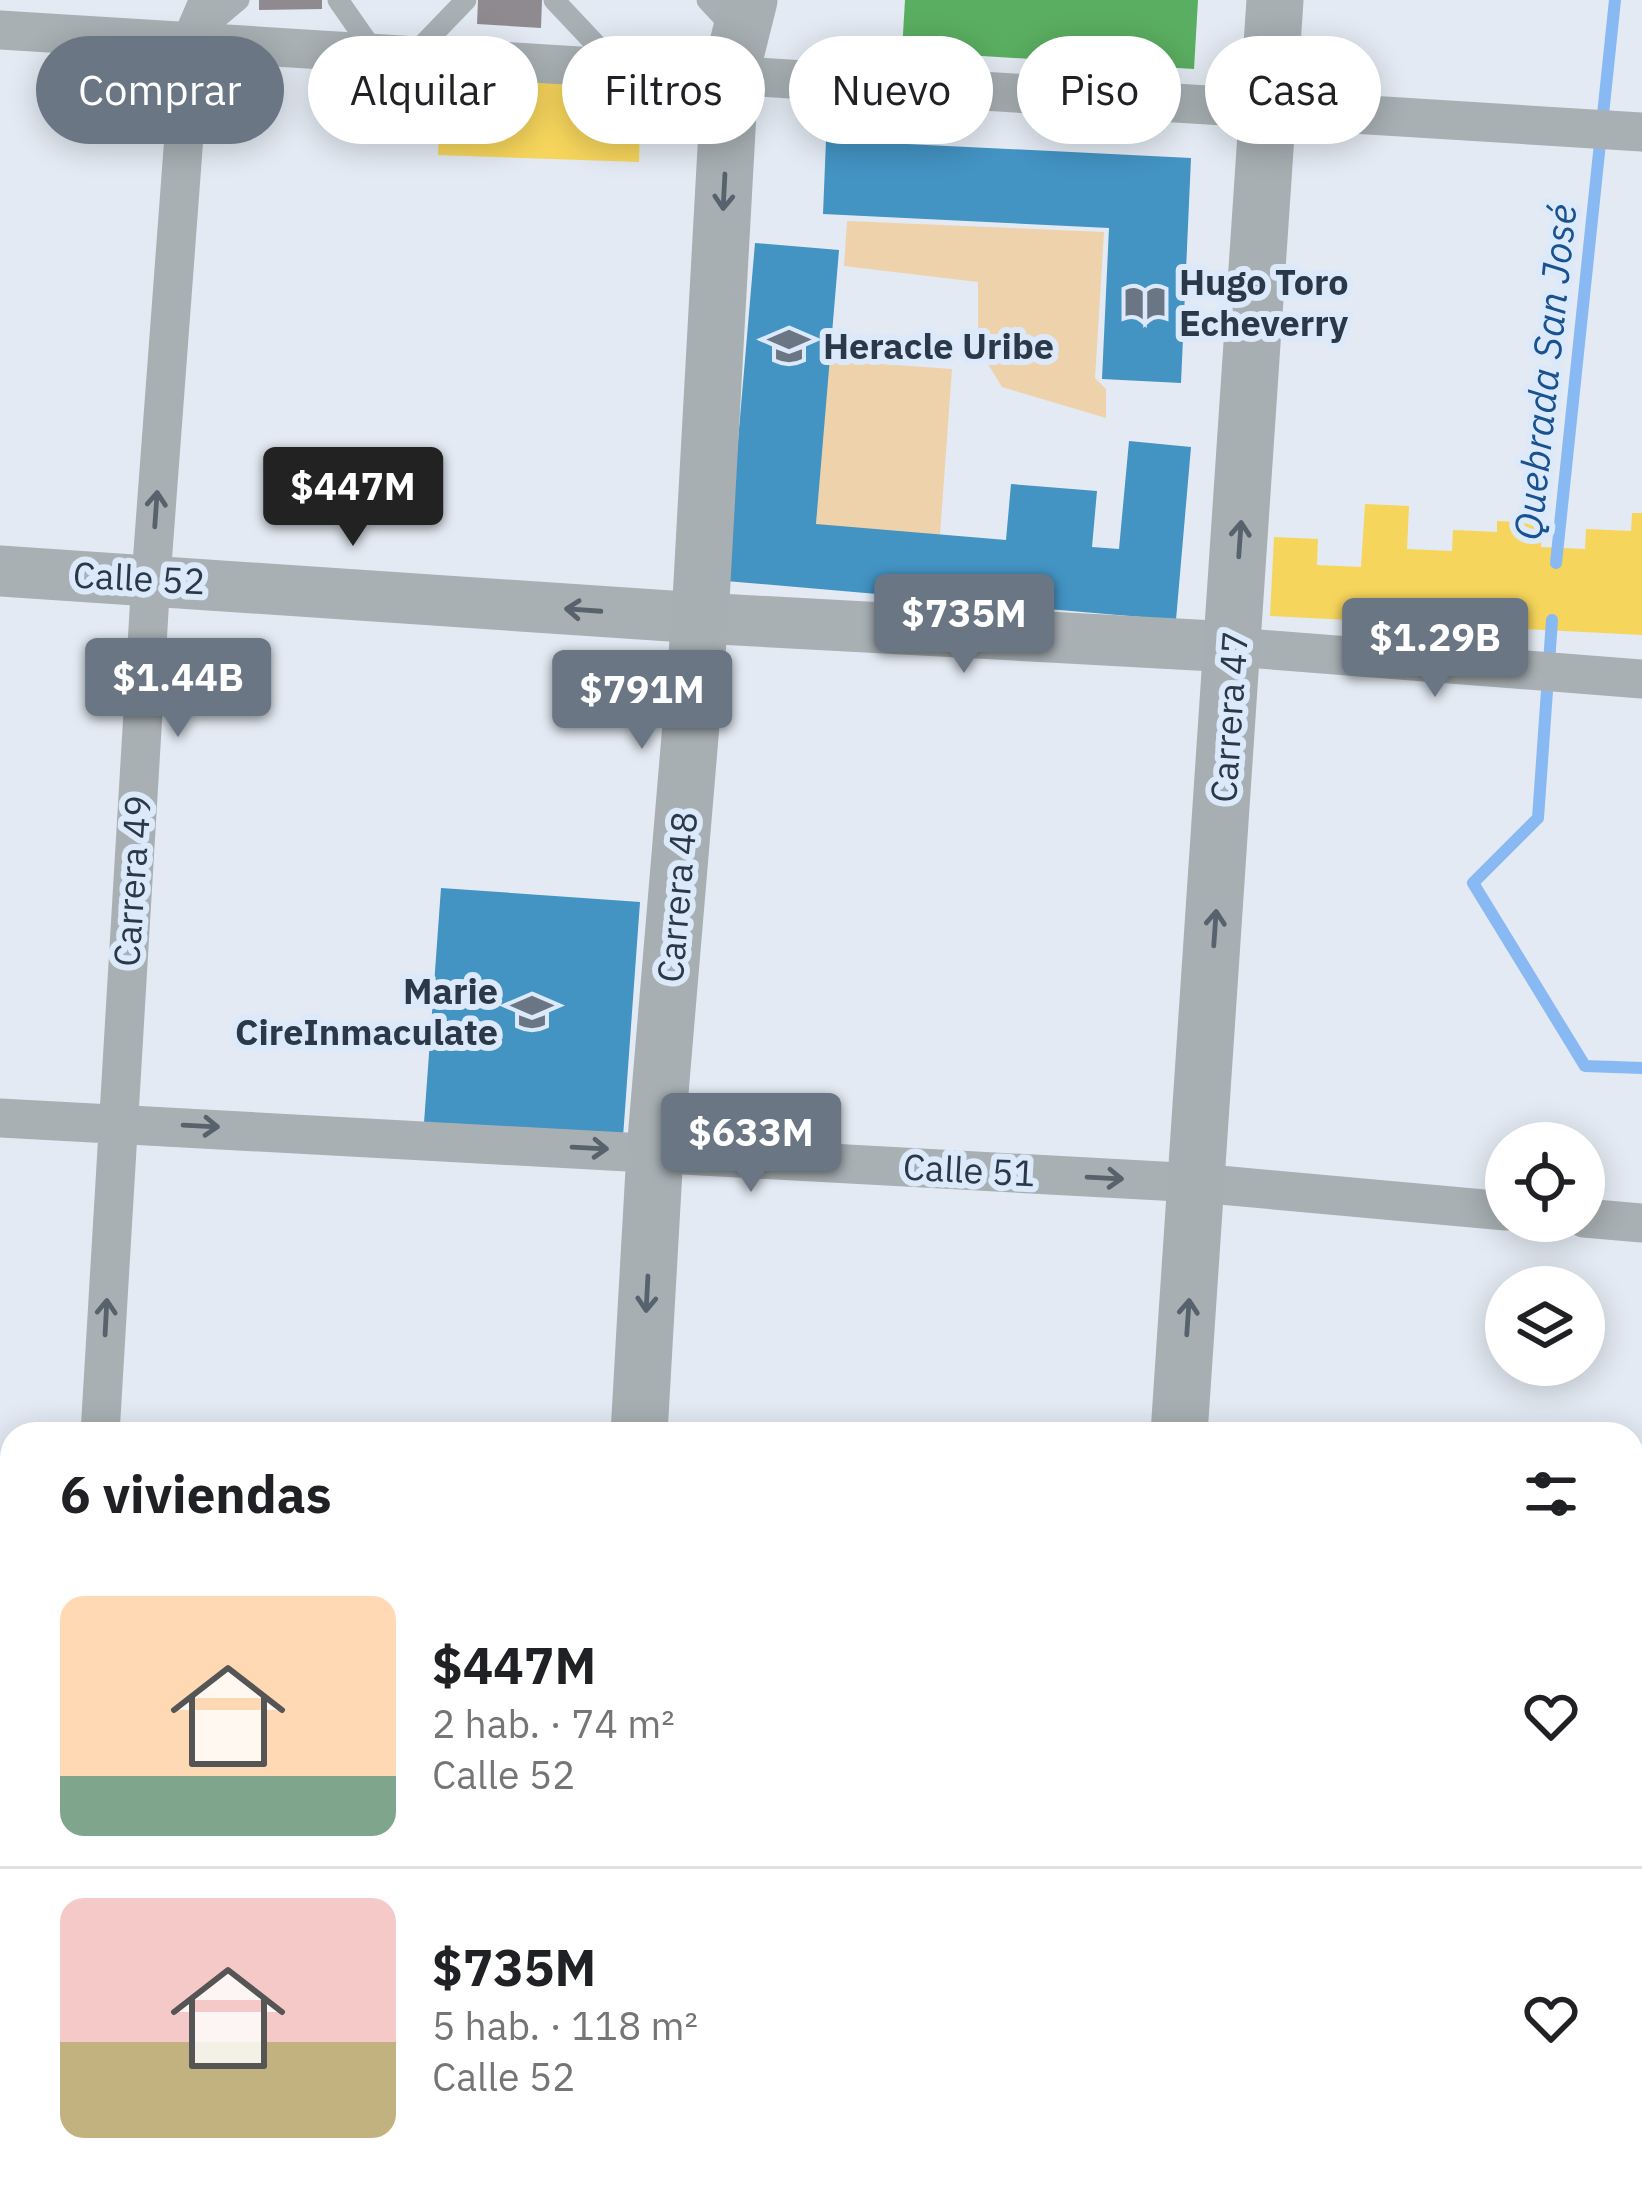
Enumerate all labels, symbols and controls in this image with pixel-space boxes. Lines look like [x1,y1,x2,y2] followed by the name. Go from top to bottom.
[36,36,284,144] chip: Comprar
[308,36,538,144] chip: Alquilar
[562,36,765,144] chip: Filtros
[789,36,993,144] chip: Nuevo
[1017,36,1181,144] chip: Piso
[1205,36,1381,144] chip: Casa
[712,172,735,211] one-way arrow
[1502,201,1588,542] water label: Quebrada San José
[1179,258,1349,346] place label: Hugo Toro Echeverry
[1122,280,1168,326] library icon: Hugo Toro Echeverry
[823,322,1054,369] place label: Heracle Uribe
[766,323,812,369] school or university icon: Heracle Uribe
[269,447,437,549] pin: $447M
[290,460,416,511] text: $447M
[145,490,168,529] one-way arrow
[1229,520,1252,559] one-way arrow
[72,551,206,604] street label: Calle 52
[880,574,1048,676] pin: $735M
[901,587,1027,638] text: $735M
[564,598,603,621] one-way arrow
[1337,598,1533,700] pin: $1.29B
[1369,611,1501,662] text: $1.29B
[1199,630,1258,804] street label: Carrera 47
[80,638,276,740] pin: $1.44B
[558,650,726,752] pin: $791M
[112,651,244,702] text: $1.44B
[579,663,705,714] text: $791M
[102,794,161,968] street label: Carrera 49
[646,809,707,984] street label: Carrera 48
[1203,909,1226,948] one-way arrow
[235,967,498,1055] place label: Marie CireInmaculate
[509,989,555,1035] school or university icon: Marie CireInmaculate
[667,1093,835,1195] pin: $633M
[688,1106,814,1157] text: $633M
[181,1115,220,1138] one-way arrow
[1485,1122,1605,1386] map controls
[1485,1122,1605,1242] button: locate
[570,1137,609,1160] one-way arrow
[902,1143,1036,1196] street label: Calle 51
[1085,1167,1124,1190] one-way arrow
[1485,1266,1605,1386] button: layers
[635,1274,658,1313] one-way arrow
[95,1298,118,1337] one-way arrow
[1176,1298,1199,1337] one-way arrow
[60,1461,331,1527] text: 6 viviendas
[1518,1461,1584,1527] icon: filters
[432,1632,596,1698] text: $447M
[156,1644,300,1788] icon: home
[1518,1683,1584,1749] icon: heart
[432,1698,675,1749] text: 2 hab. · 74 m²
[432,1749,575,1800] text: Calle 52
[432,1934,596,2000] text: $735M
[156,1946,300,2090] icon: home
[1518,1985,1584,2051] icon: heart
[432,2000,698,2051] text: 5 hab. · 118 m²
[432,2051,575,2102] text: Calle 52

